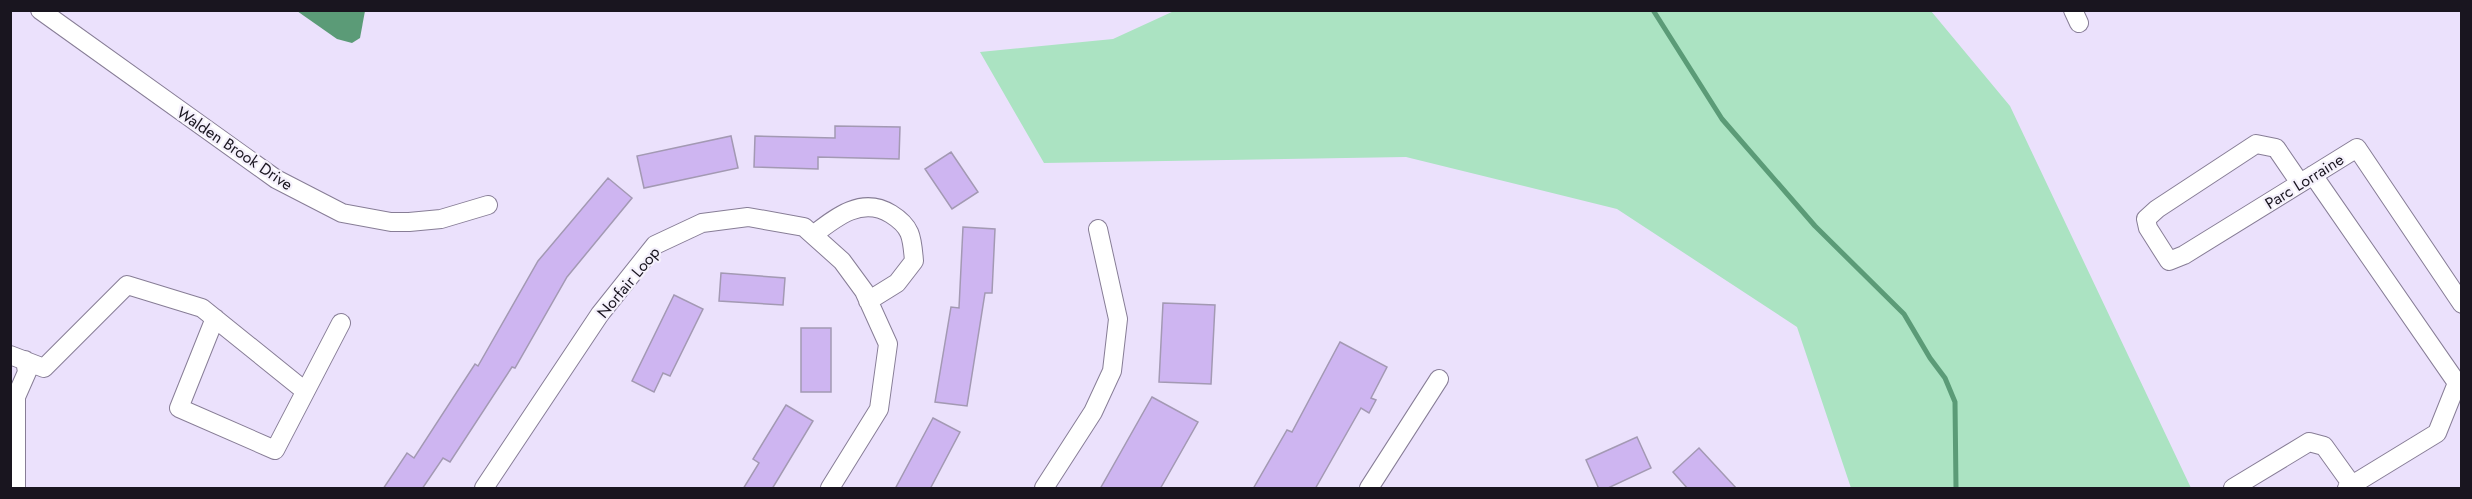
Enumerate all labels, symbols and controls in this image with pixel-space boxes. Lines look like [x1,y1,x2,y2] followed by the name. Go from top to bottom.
[172,101,297,196] street label: Walden Brook Drive
[2260,148,2348,215] street label: Parc Lorraine
[592,242,665,323] street label: Norfair Loop

